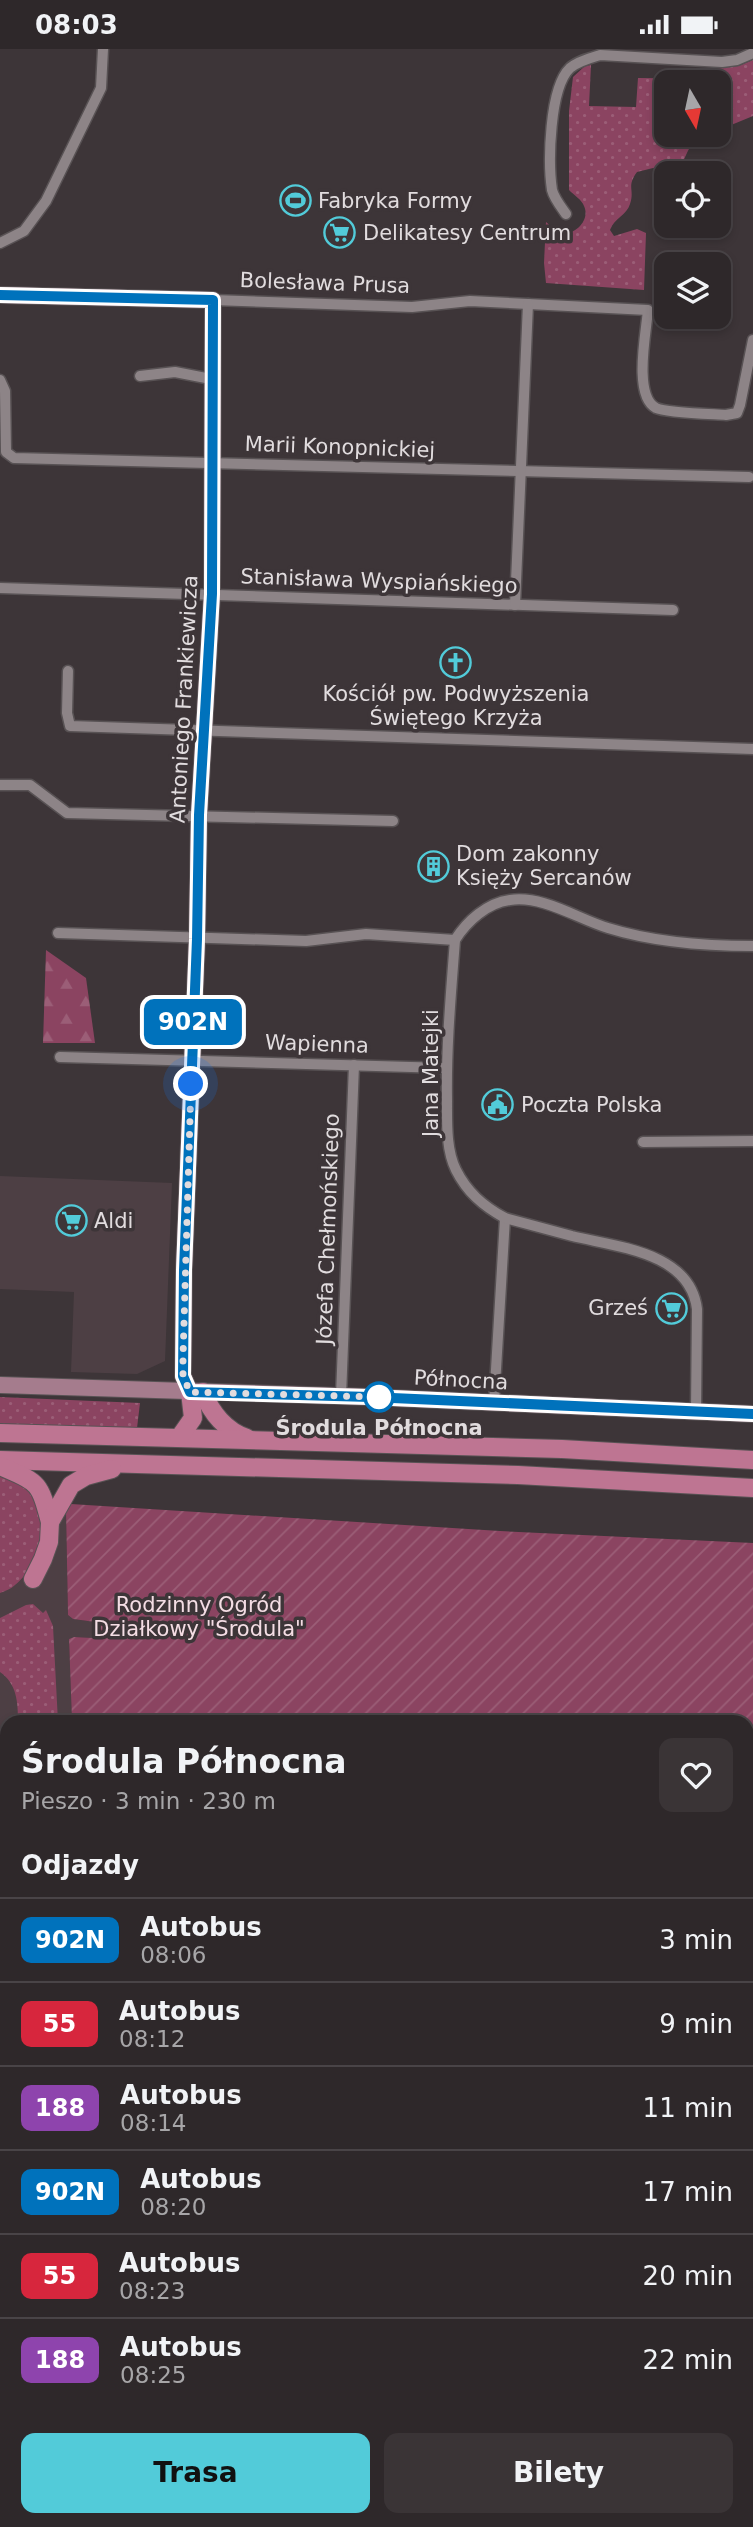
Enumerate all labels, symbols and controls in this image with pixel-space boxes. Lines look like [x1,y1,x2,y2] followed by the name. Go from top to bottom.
[35,10,118,40] text: 08:03
[654,70,732,147] north arrow
[654,70,731,329] map controls
[654,161,731,238] button: locate
[278,184,312,218] sports icon: Fabryka Formy
[318,189,472,213] place label: Fabryka Formy
[323,216,357,250] supermarket icon: Delikatesy Centrum
[363,221,571,245] place label: Delikatesy Centrum
[654,252,731,329] button: layers
[239,268,411,298] street label: Bolesława Prusa
[244,432,436,462] street label: Marii Konopnickiej
[240,564,518,598] street label: Stanisława Wyspiańskiego
[166,574,202,824] street label: Antoniego Frankiewicza
[439,645,473,679] church icon: Kościół pw. Podwyższenia Świętego Krzyża
[323,682,589,730] place label: Kościół pw. Podwyższenia Świętego Krzyża
[456,842,632,890] place label: Dom zakonny Księży Sercanów
[416,849,450,883] building icon: Dom zakonny Księży Sercanów
[144,999,242,1045] line badge: 902N
[158,1008,228,1036] text: 902N
[419,1009,443,1139] street label: Jana Matejki
[265,1030,369,1058] street label: Wapienna
[173,1066,208,1101] your location
[481,1088,515,1122] public building icon: Poczta Polska
[521,1093,662,1117] place label: Poczta Polska
[312,1113,344,1347] street label: Józefa Chełmońskiego
[54,1204,88,1238] supermarket icon: Aldi
[94,1209,133,1233] place label: Aldi
[654,1291,688,1325] supermarket icon: Grześ
[588,1296,648,1320] place label: Grześ
[413,1366,509,1394] street label: Północna
[364,1382,394,1412] marker: Środula Północna
[275,1415,483,1440] place label: Środula Północna
[93,1593,305,1641] park label: Rodzinny Ogród Działkowy "Środula"
[659,1738,733,1812] button: heart
[21,1742,347,1781] text: Środula Północna
[21,1788,276,1814] text: Pieszo · 3 min · 230 m
[21,1850,139,1880] text: Odjazdy
[140,1912,262,1942] text: Autobus
[659,1925,733,1955] text: 3 min
[35,1926,105,1954] text: 902N
[140,1942,206,1968] text: 08:06
[119,1996,241,2026] text: Autobus
[659,2009,733,2039] text: 9 min
[43,2010,76,2038] text: 55
[119,2026,185,2052] text: 08:12
[120,2080,242,2110] text: Autobus
[643,2093,733,2123] text: 11 min
[35,2094,85,2122] text: 188
[120,2110,186,2136] text: 08:14
[140,2164,262,2194] text: Autobus
[643,2177,733,2207] text: 17 min
[35,2178,105,2206] text: 902N
[140,2194,206,2220] text: 08:20
[119,2248,241,2278] text: Autobus
[643,2261,733,2291] text: 20 min
[43,2262,76,2290] text: 55
[119,2278,185,2304] text: 08:23
[120,2332,242,2362] text: Autobus
[643,2345,733,2375] text: 22 min
[35,2346,85,2374] text: 188
[120,2362,186,2388] text: 08:25
[21,2433,370,2513] button: Trasa
[384,2433,733,2513] button: Bilety

